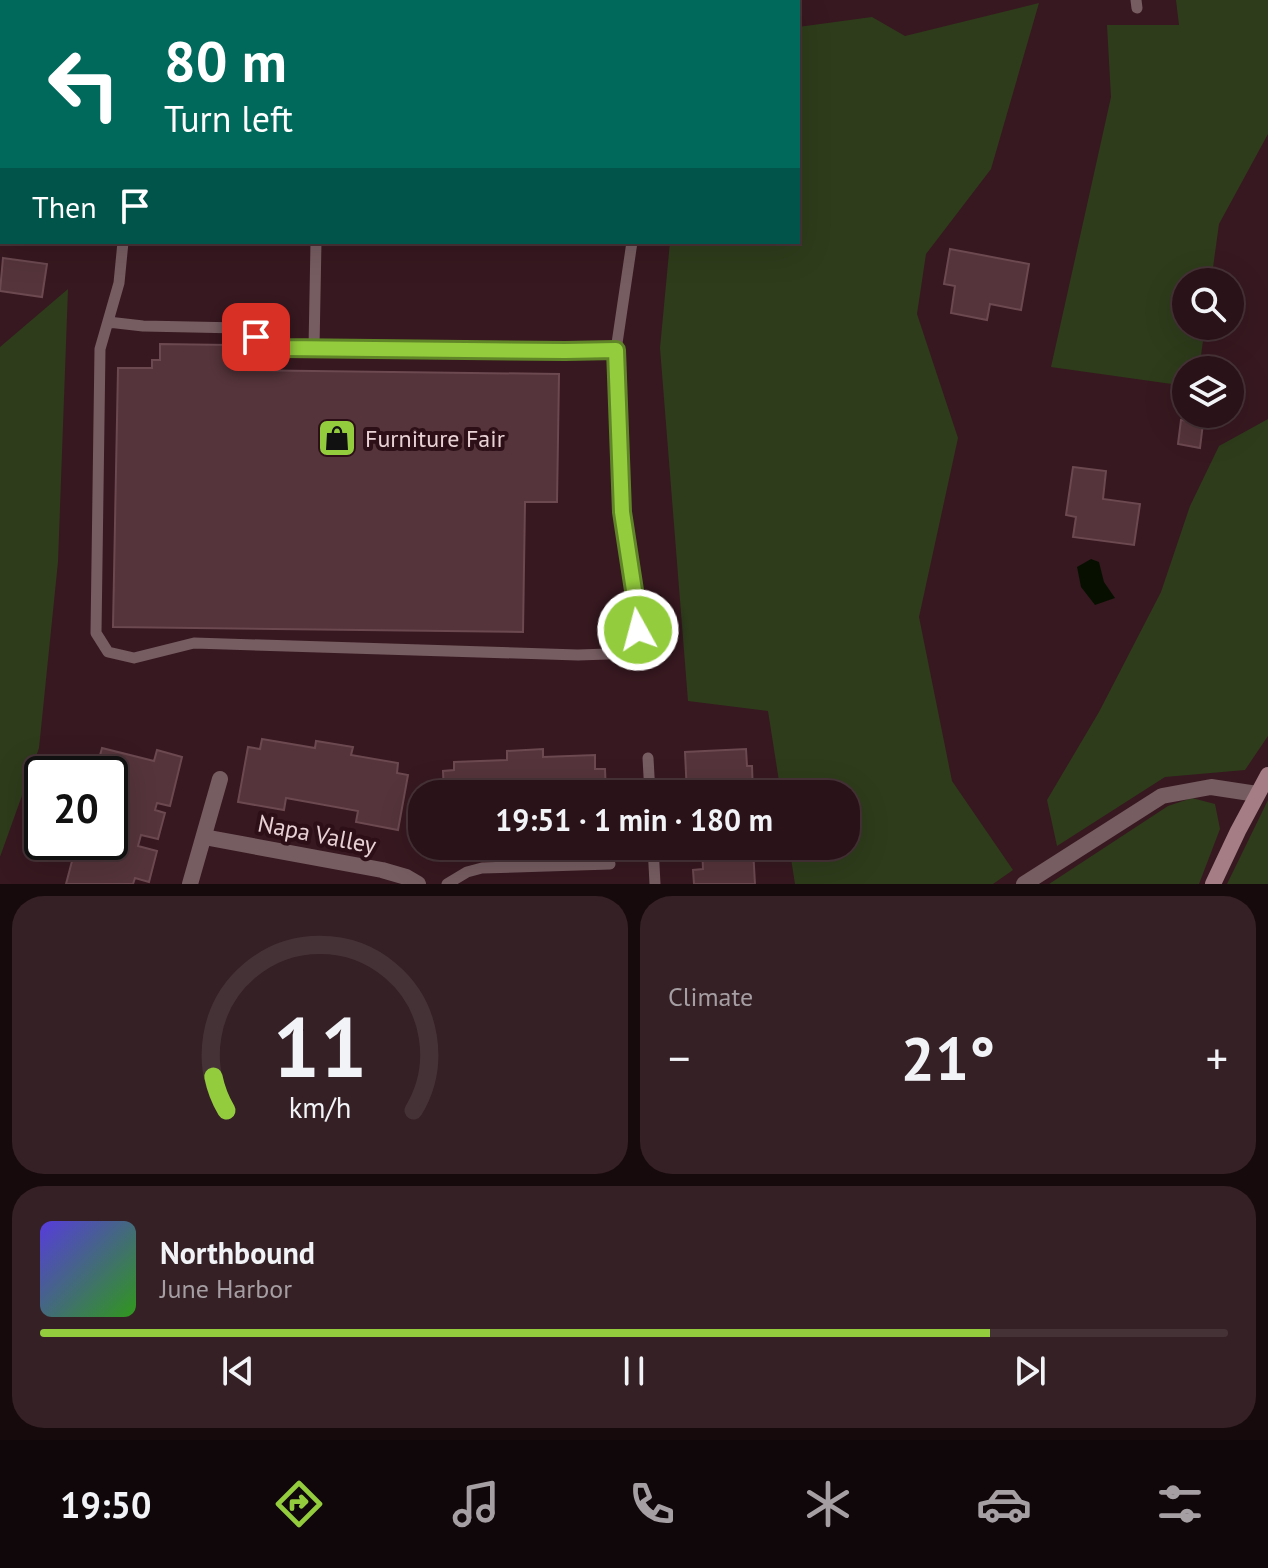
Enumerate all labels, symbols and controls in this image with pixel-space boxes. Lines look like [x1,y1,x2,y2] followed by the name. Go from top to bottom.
[164,25,287,97] text: 80 m
[32,32,136,136] icon: left
[164,95,293,142] text: Turn left
[113,184,157,228] icon: arrive
[32,187,97,226] text: Then
[1172,268,1244,428] map controls
[1172,268,1244,340] button: search
[222,303,290,371] pin
[234,315,278,359] icon: arrive
[1172,356,1244,428] button: layers
[316,417,358,459] shop icon: Furniture Fair
[365,423,505,454] place label: Furniture Fair
[596,588,680,672] position arrow
[24,756,128,860] speed limit sign: 20
[495,800,773,839] text: 19:51 · 1 min · 180 m
[255,807,379,861] street label: Napa Valley
[668,980,753,1013] text: Climate
[273,992,367,1100] text: 11
[901,1019,995,1097] text: 21°
[668,1029,690,1086] text: −
[1206,1029,1228,1086] text: +
[289,1089,351,1126] text: km/h
[160,1233,315,1272] text: Northbound
[160,1272,292,1305] text: June Harbor
[216,1349,260,1393] icon: previous
[612,1349,656,1393] icon: pause
[1008,1349,1052,1393] icon: next
[271,1476,327,1532] icon: directions
[448,1476,504,1532] icon: music
[624,1476,680,1532] icon: phone
[800,1476,856,1532] icon: climate
[976,1476,1032,1532] icon: car
[1152,1476,1208,1532] icon: filters
[60,1481,151,1528] text: 19:50

